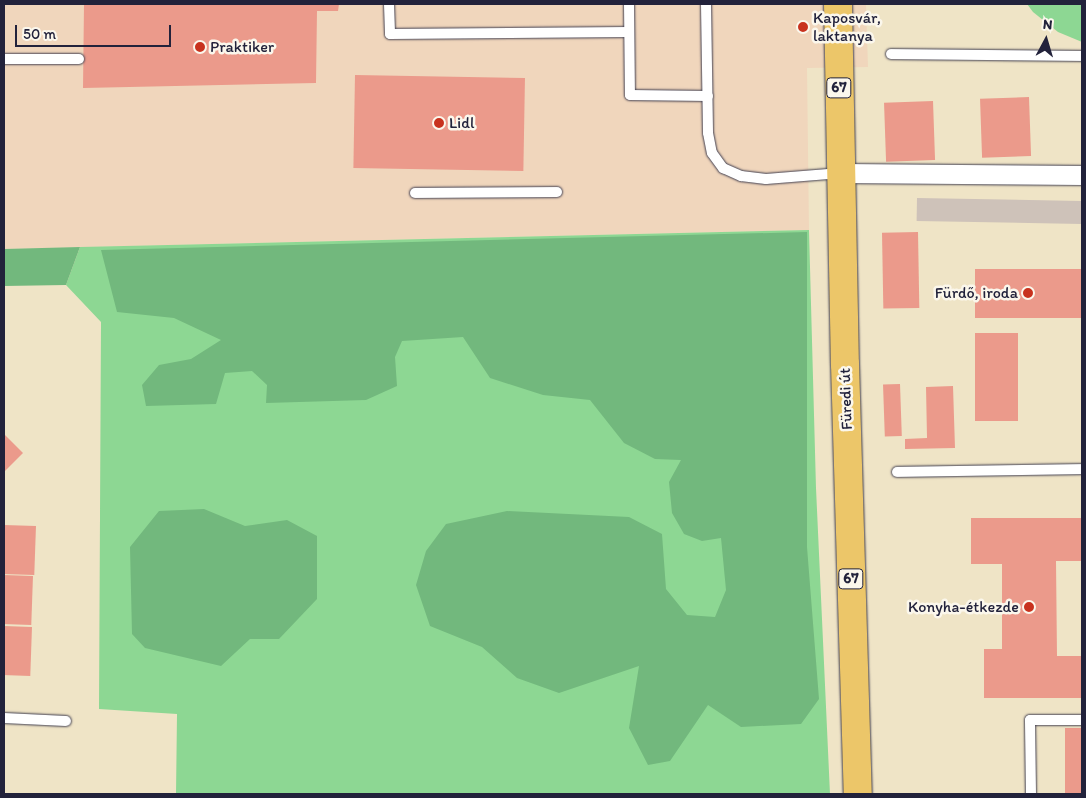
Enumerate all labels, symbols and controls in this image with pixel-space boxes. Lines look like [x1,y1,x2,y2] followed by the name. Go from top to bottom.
[813,8,881,46] place label: Kaposvár, laktanya
[18,15,174,47] scale bar
[1021,15,1071,65] north arrow
[1042,16,1053,34] text: N
[797,21,809,33] marker: Kaposvár, laktanya
[23,25,56,43] text: 50 m
[210,37,274,57] place label: Praktiker
[194,41,206,53] marker: Praktiker
[825,76,853,100] road number: 67
[449,113,475,133] place label: Lidl
[433,117,445,129] marker: Lidl
[935,283,1018,303] place label: Fürdő, iroda
[1022,287,1034,299] marker: Fürdő, iroda
[835,368,857,430] street label: Füredi út
[837,566,865,592] road number: 67
[908,597,1019,617] place label: Konyha-étkezde
[1023,601,1035,613] marker: Konyha-étkezde

